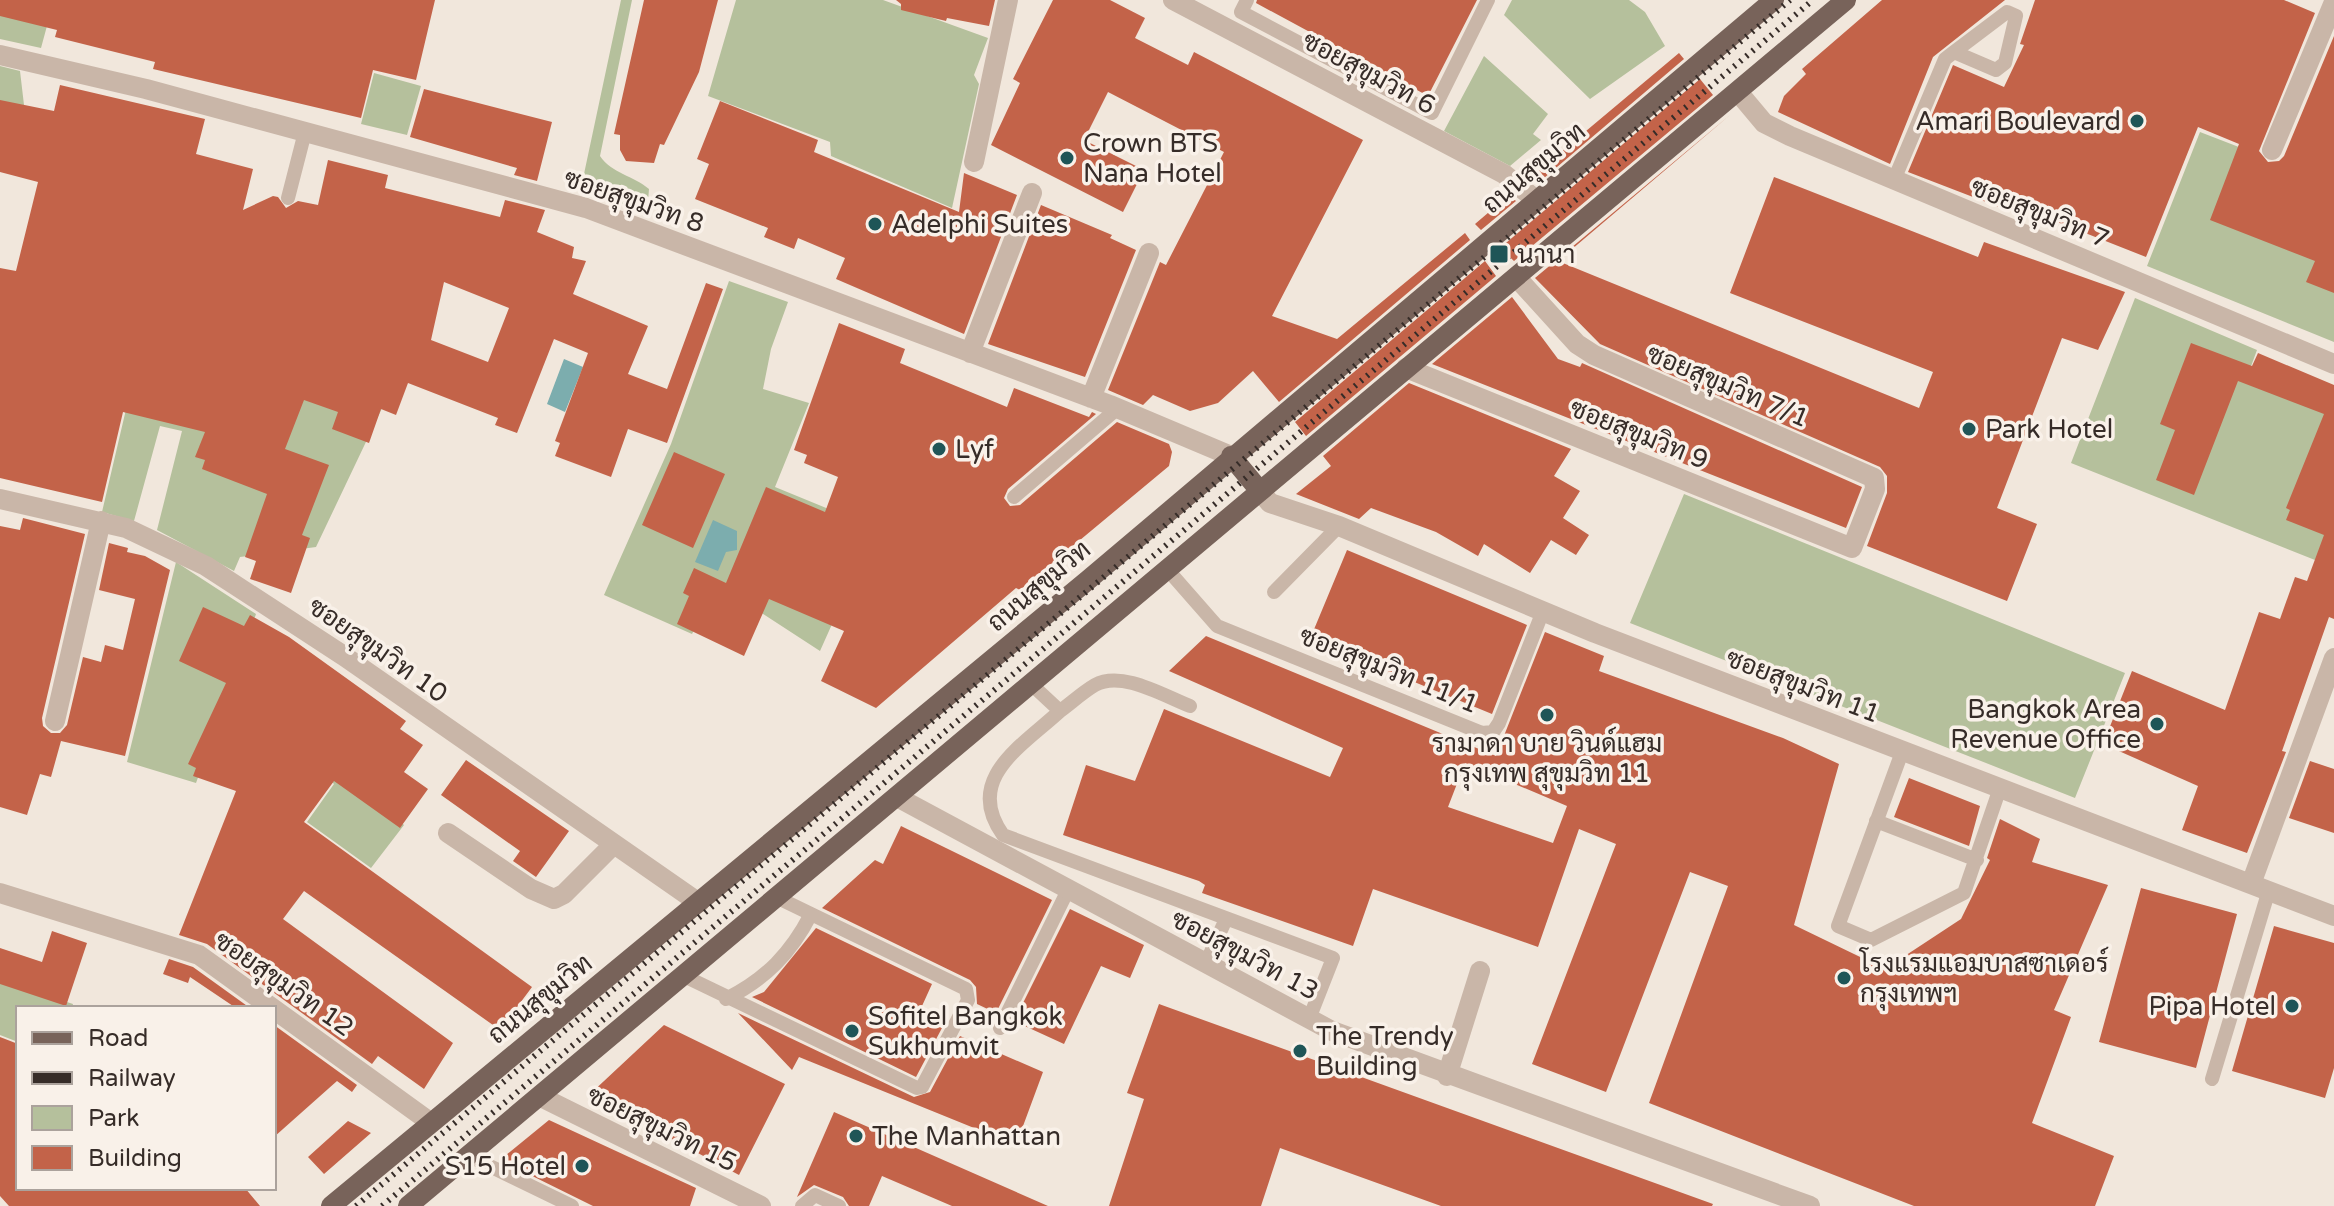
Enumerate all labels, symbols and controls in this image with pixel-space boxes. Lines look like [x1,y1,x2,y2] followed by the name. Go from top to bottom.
[1296,25,1441,123] street label: ซอยสุขุมวิท 6
[1915,106,2121,137] place label: Amari Boulevard
[2128,112,2146,130] marker: Amari Boulevard
[1476,116,1593,222] street label: ถนนสุขุมวิท
[1083,128,1222,189] place label: Crown BTS Nana Hotel
[1058,149,1076,167] marker: Crown BTS Nana Hotel
[559,163,708,241] street label: ซอยสุขุมวิท 8
[1966,171,2114,257] street label: ซอยสุขุมวิท 7
[891,209,1068,240] place label: Adelphi Suites
[866,215,884,233] marker: Adelphi Suites
[1517,239,1575,270] place label: นานา
[1488,243,1510,265] marker: นานา
[1641,338,1814,436] street label: ซอยสุขุมวิท 7/1
[1565,392,1713,478] street label: ซอยสุขุมวิท 9
[1985,414,2113,445] place label: Park Hotel
[1960,420,1978,438] marker: Park Hotel
[955,434,994,465] place label: Lyf
[930,440,948,458] marker: Lyf
[981,534,1098,640] street label: ถนนสุขุมวิท
[301,591,453,711] street label: ซอยสุขุมวิท 10
[1294,620,1483,722] street label: ซอยสุขุมวิท 11/1
[1721,642,1884,731] street label: ซอยสุขุมวิท 11
[1950,694,2141,755] place label: Bangkok Area Revenue Office
[1538,706,1556,724] marker: รามาดา บาย วินด์แฮม กรุงเทพ สุขุมวิท 11
[2148,715,2166,733] marker: Bangkok Area Revenue Office
[1432,726,1662,791] place label: รามาดา บาย วินด์แฮม กรุงเทพ สุขุมวิท 11
[1165,903,1324,1009] street label: ซอยสุขุมวิท 13
[207,925,359,1045] street label: ซอยสุขุมวิท 12
[1858,946,2109,1011] place label: โรงแรมแอมบาสซาเดอร์ กรุงเทพฯ
[482,948,600,1052] street label: ถนนสุขุมวิท
[1835,969,1853,987] marker: โรงแรมแอมบาสซาเดอร์ กรุงเทพฯ
[2149,991,2276,1022] place label: Pipa Hotel
[2283,997,2301,1015] marker: Pipa Hotel
[868,1001,1063,1062] place label: Sofitel Bangkok Sukhumvit
[16,1006,276,1190] legend
[1316,1021,1454,1082] place label: The Trendy Building
[843,1022,861,1040] marker: Sofitel Bangkok Sukhumvit
[88,1024,148,1053] text: Road
[1291,1042,1309,1060] marker: The Trendy Building
[88,1064,176,1093] text: Railway
[581,1079,742,1180] street label: ซอยสุขุมวิท 15
[88,1104,139,1133] text: Park
[872,1121,1061,1152] place label: The Manhattan
[847,1127,865,1145] marker: The Manhattan
[88,1144,182,1173] text: Building
[445,1151,566,1182] place label: S15 Hotel
[573,1157,591,1175] marker: S15 Hotel

